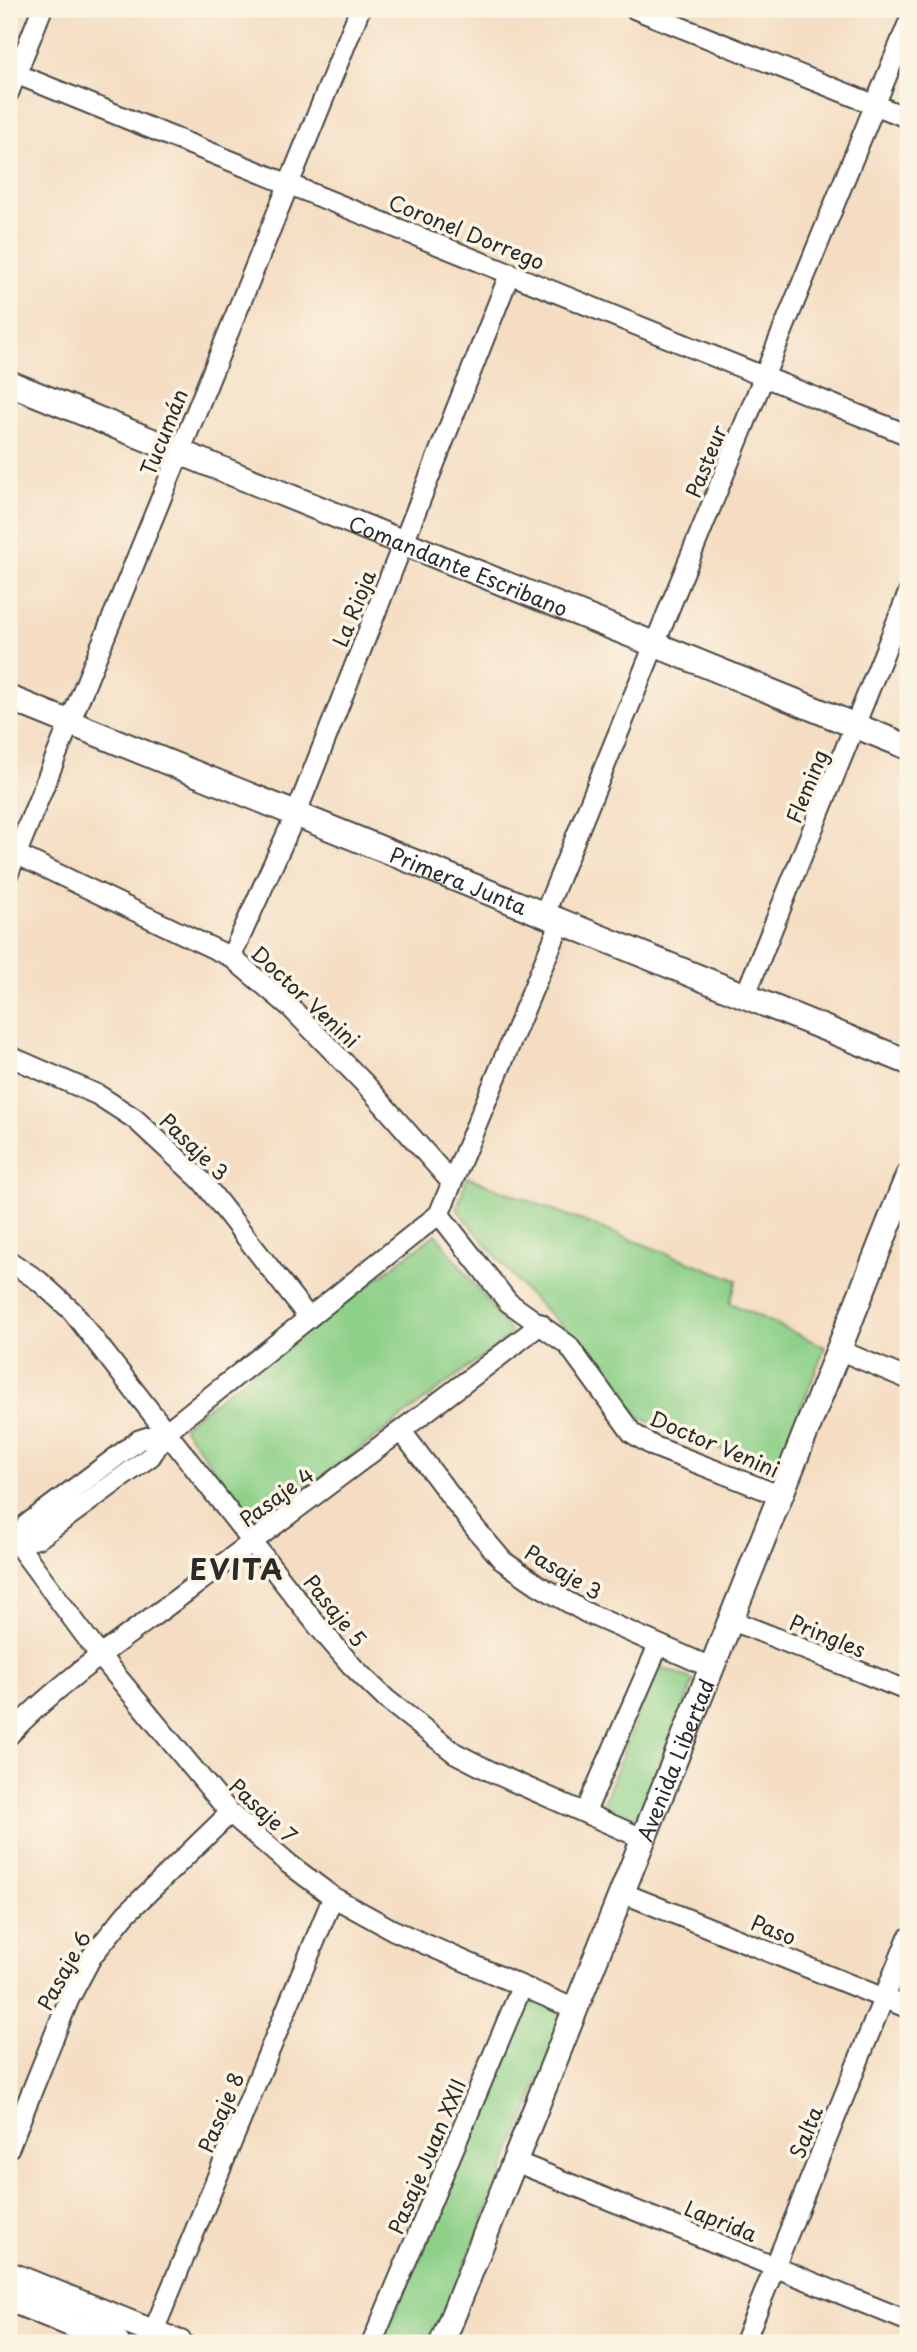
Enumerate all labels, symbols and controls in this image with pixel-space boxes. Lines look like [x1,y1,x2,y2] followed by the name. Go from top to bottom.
[384,185,550,277] street label: Coronel Dorrego
[131,384,195,480] street label: Tucumán
[676,420,734,502] street label: Pasteur
[344,506,573,624] street label: Comandante Escribano
[323,565,383,651] street label: La Rioja
[777,744,835,828] street label: Fleming
[385,838,532,922] street label: Primera Junta
[245,937,367,1055] street label: Doctor Venini
[153,1105,237,1187] street label: Pasaje 3
[645,1401,785,1485] street label: Doctor Venini
[232,1458,320,1534] street label: Pasaje 4
[519,1535,609,1607] street label: Pasaje 3
[190,1547,284,1590] district label: EVITA
[297,1567,375,1653] street label: Pasaje 5
[785,1605,871,1665] street label: Pringles
[628,1674,722,1846] street label: Avenida Libertad
[223,1770,305,1850] street label: Pasaje 7
[747,1906,801,1952] street label: Paso
[28,1924,98,2016] street label: Pasaje 6
[189,2067,251,2157] street label: Pasaje 8
[379,2073,473,2239] street label: Pasaje Juan XXII
[780,2101,830,2163] street label: Salta
[680,2191,763,2249] street label: Laprida

